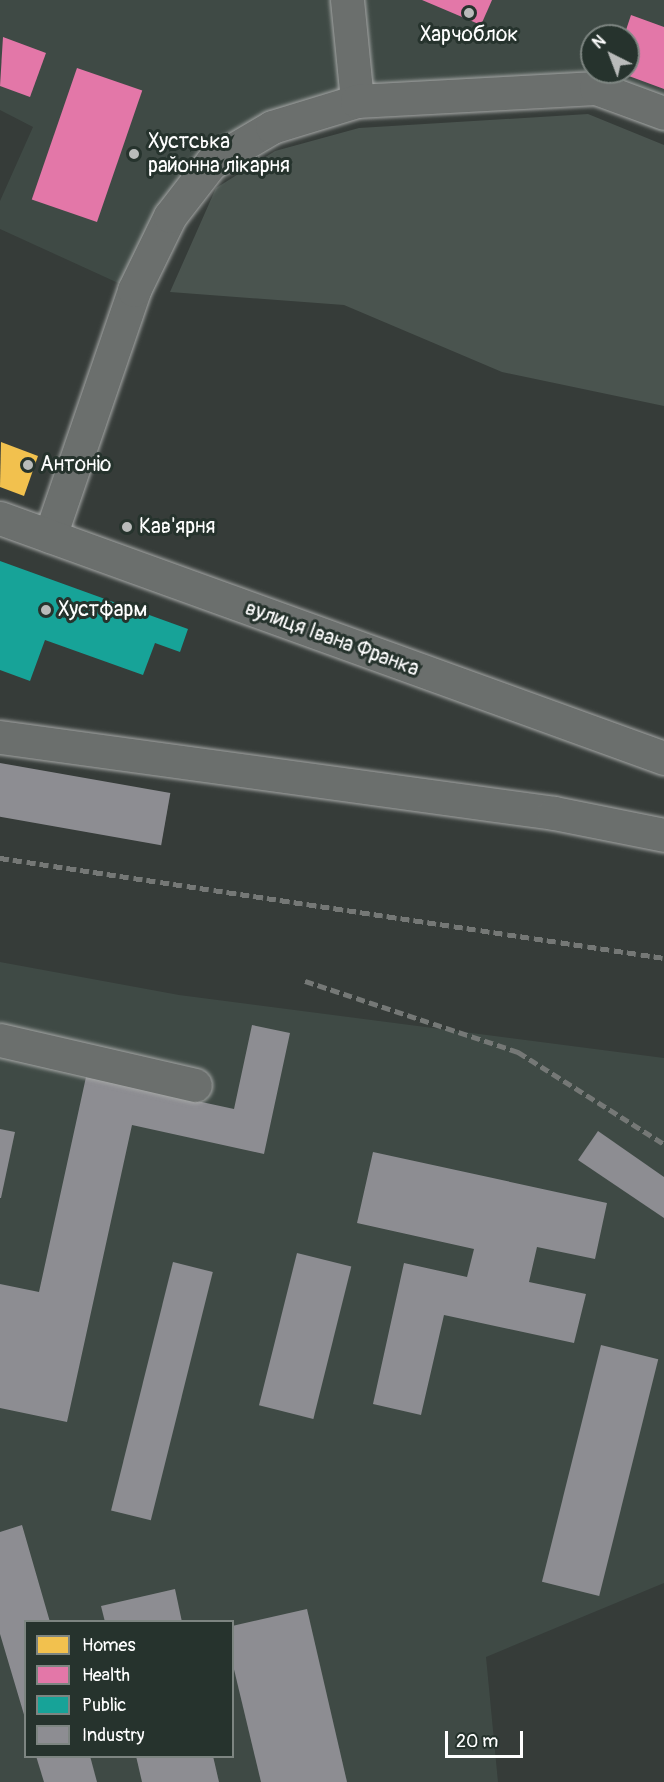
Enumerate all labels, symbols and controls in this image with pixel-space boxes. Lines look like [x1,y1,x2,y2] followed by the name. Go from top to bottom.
[462,6,476,20] marker: Харчоблок
[420,22,518,48] place label: Харчоблок
[580,24,640,84] north arrow
[589,31,610,53] text: N
[148,129,290,179] place label: Хустська районна лікарня
[125,145,143,163] marker: Хустська районна лікарня
[40,452,111,478] place label: Антоніо
[21,458,35,472] marker: Антоніо
[139,514,215,540] place label: Кав'ярня
[120,520,134,534] marker: Кав'ярня
[242,596,422,682] street label: вулиця Івана Франка
[58,597,147,623] place label: Хустфарм
[39,603,53,617] marker: Хустфарм
[24,1620,234,1758] legend
[82,1634,135,1657] text: Homes
[82,1664,130,1687] text: Health
[82,1694,126,1717] text: Public
[448,1719,526,1757] scale bar
[82,1724,145,1747] text: Industry
[456,1730,498,1753] text: 20 m

